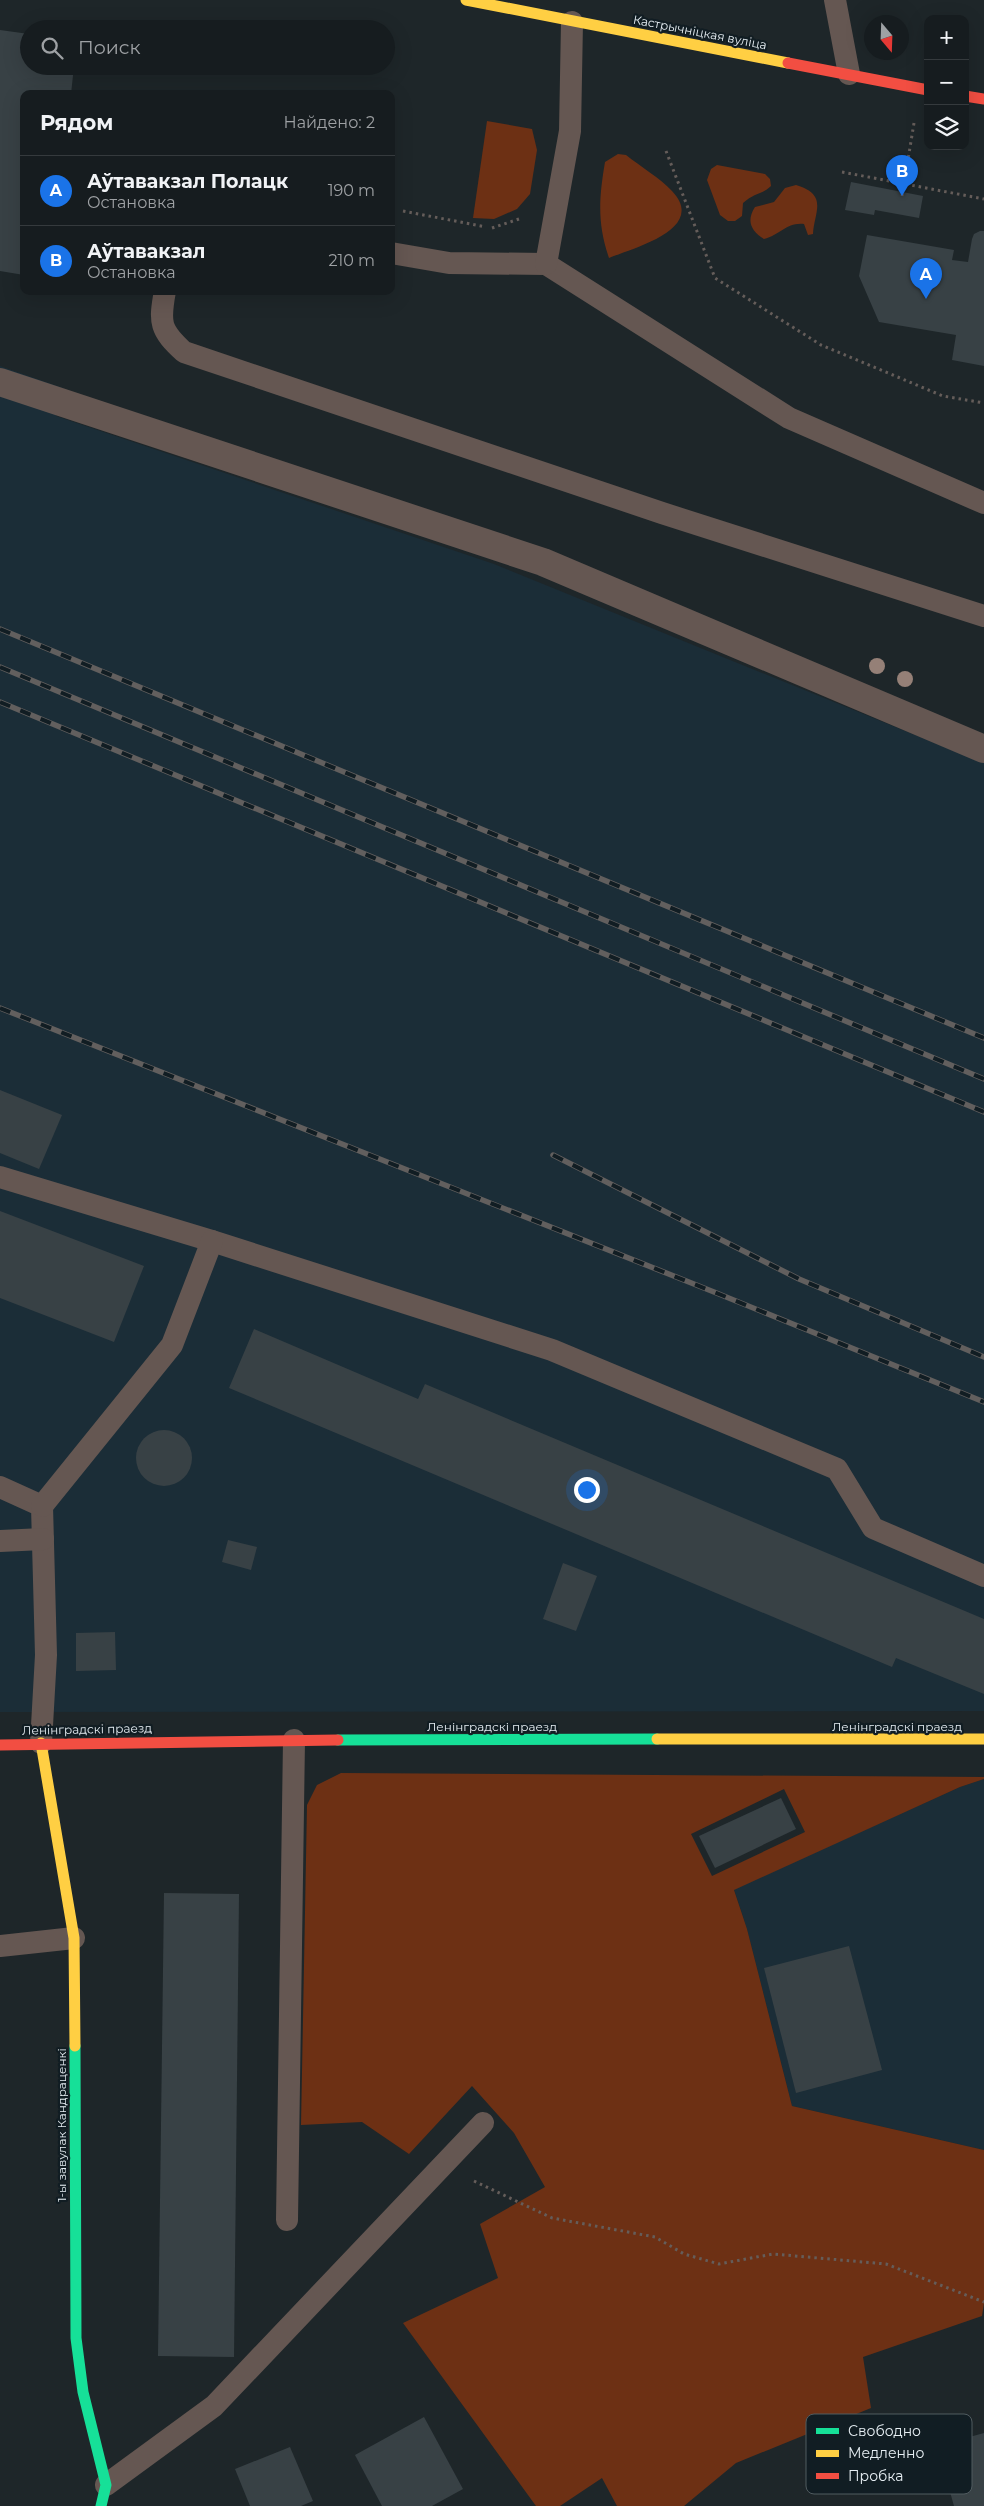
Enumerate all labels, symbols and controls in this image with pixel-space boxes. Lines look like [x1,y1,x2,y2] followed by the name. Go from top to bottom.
[632,12,768,52] street label: Кастрычніцкая вуліца
[864,15,909,60] north arrow
[924,15,969,150] map controls
[924,15,969,60] button: +
[20,20,395,75] search box
[38,34,66,62] icon: search
[78,36,141,59] text: Поиск
[924,60,969,105] button: −
[924,105,969,150] button: layers
[40,110,113,135] text: Рядом
[284,113,375,132] text: Найдено: 2
[886,155,918,196] pin: B
[87,170,288,193] text: Аўтавакзал Полацк
[50,181,62,200] text: A
[328,181,375,200] text: 190 m
[87,193,176,212] text: Остановка
[87,240,205,263] text: Аўтавакзал
[50,251,62,270] text: B
[328,251,375,270] text: 210 m
[910,258,942,299] pin: A
[87,263,176,282] text: Остановка
[574,1477,600,1503] your location
[427,1719,557,1734] street label: Ленінградскі праезд
[832,1719,962,1734] street label: Ленінградскі праезд
[22,1720,152,1738] street label: Ленінградскі праезд
[54,2048,69,2202] street label: 1-ы завулак Кандраценкі
[806,2414,972,2494] legend
[848,2422,921,2440] text: Свободно
[848,2444,924,2462] text: Медленно
[848,2467,903,2485] text: Пробка

